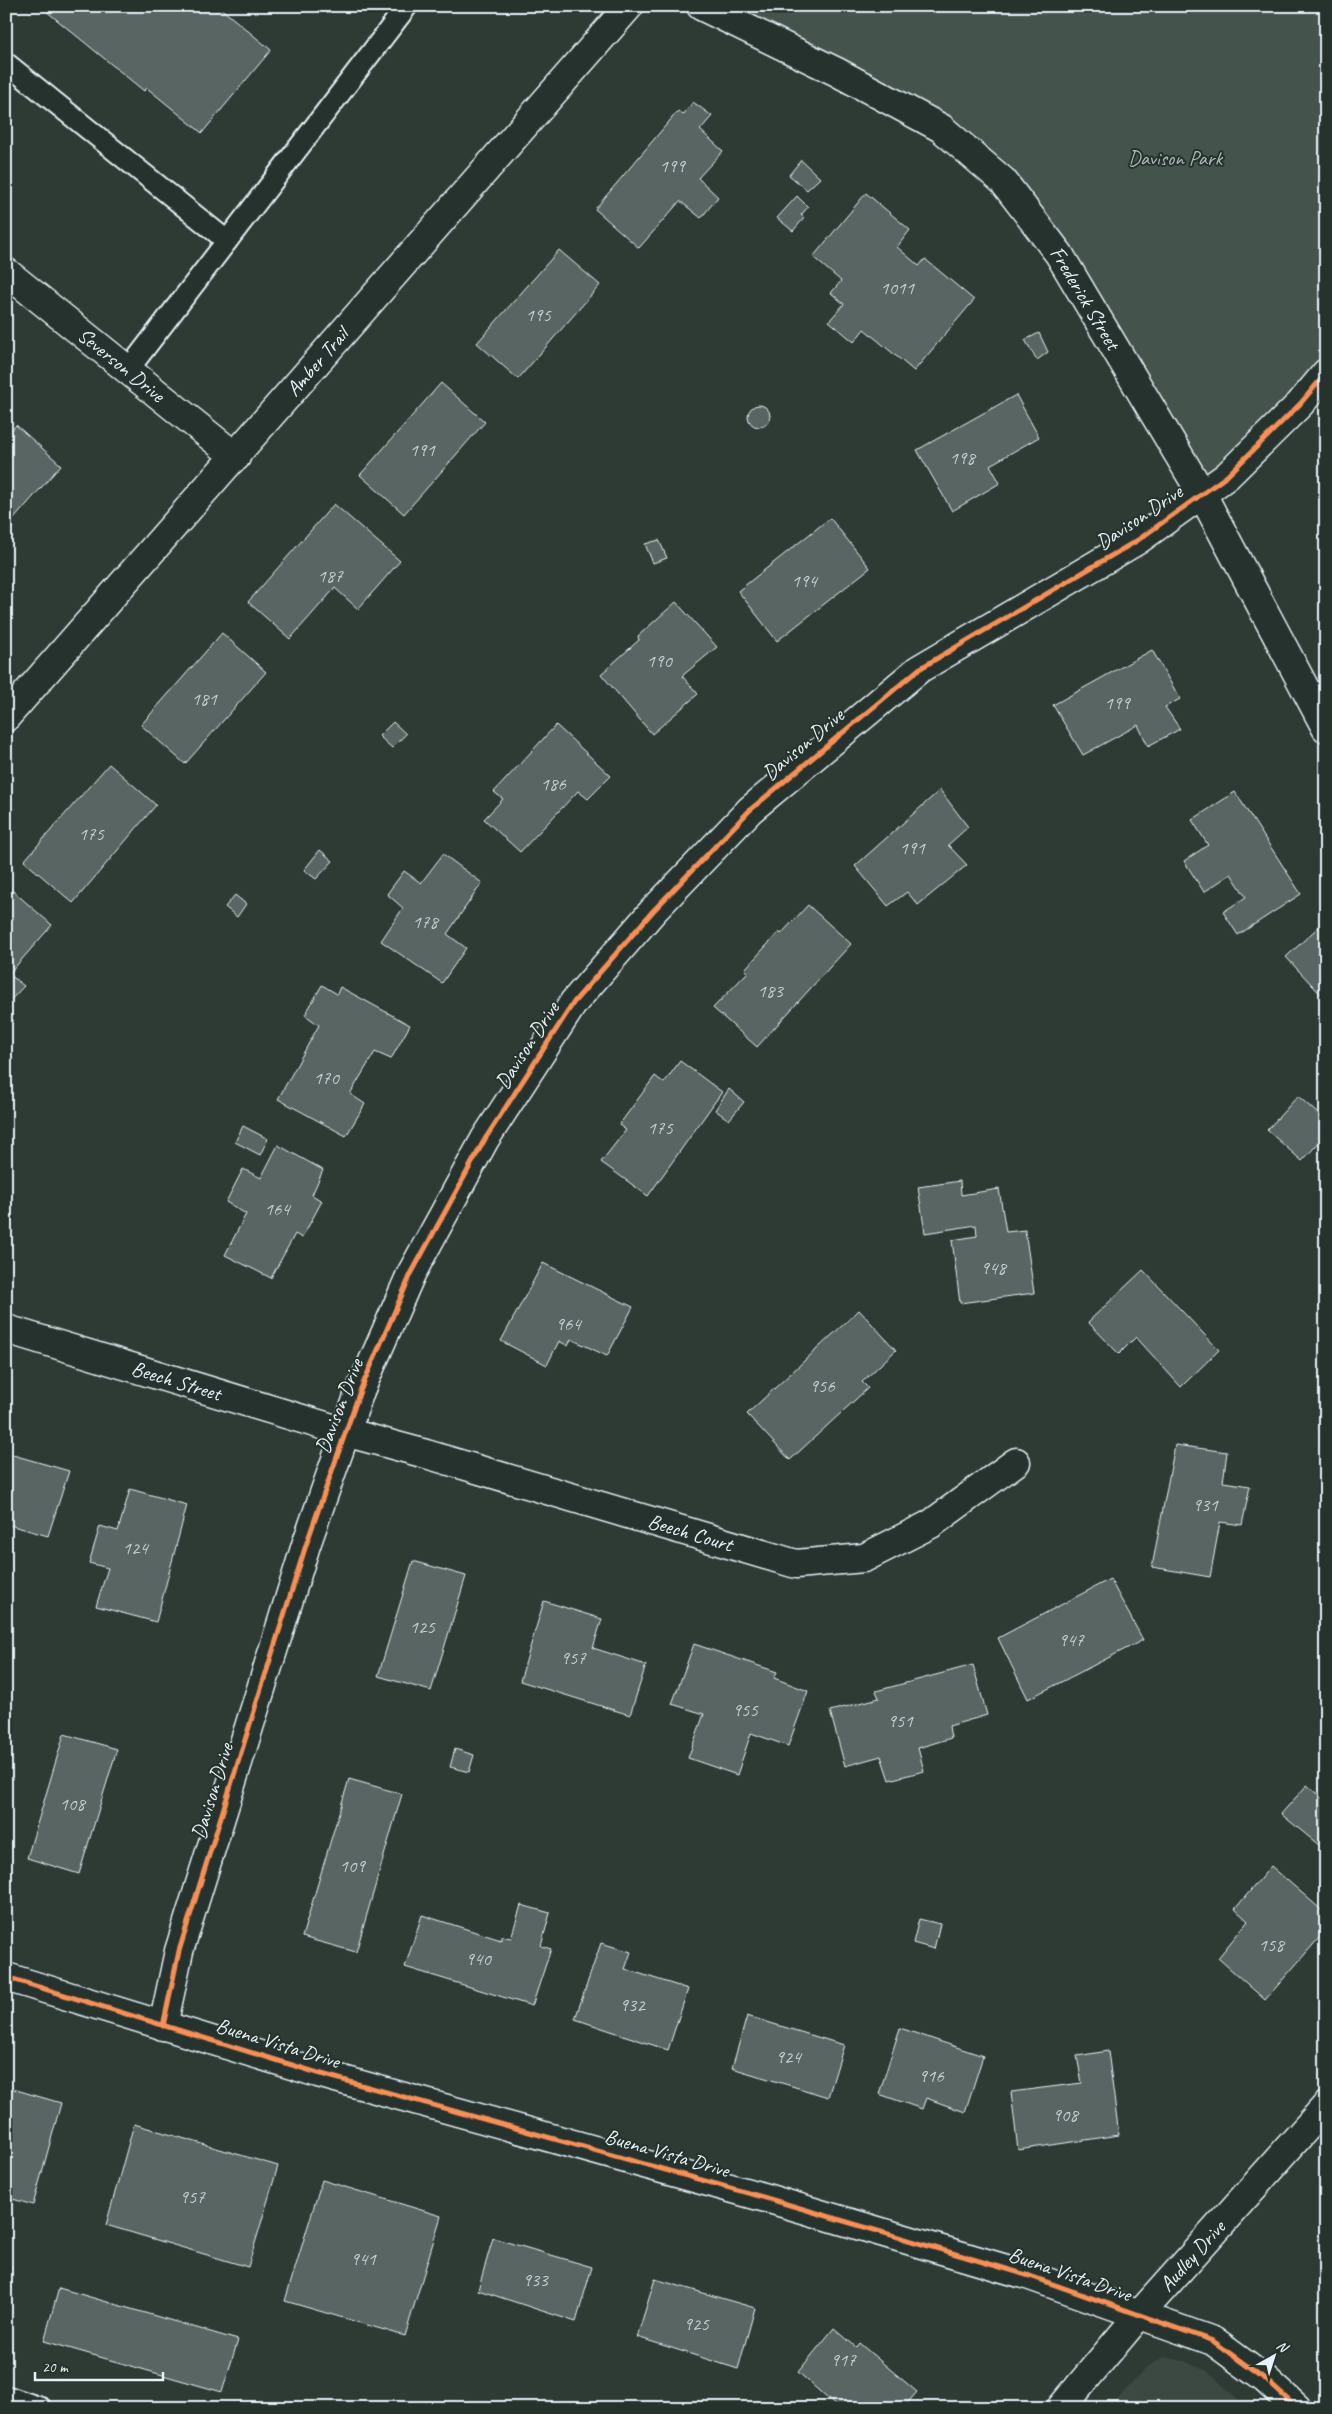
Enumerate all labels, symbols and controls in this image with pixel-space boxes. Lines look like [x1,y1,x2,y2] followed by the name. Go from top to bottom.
[1128,145,1223,171] park label: Davison Park
[659,154,686,178] house number: 199
[1045,241,1127,356] street label: Frederick Street
[880,276,916,300] house number: 1011
[525,303,552,327] house number: 195
[280,320,356,402] street label: Amber Trail
[72,322,171,408] street label: Severson Drive
[409,438,436,462] house number: 191
[949,446,977,470] house number: 198
[1091,478,1188,555] street label: Davison Drive
[317,564,344,588] house number: 187
[791,569,819,593] house number: 194
[646,649,673,673] house number: 190
[191,687,218,711] house number: 181
[1104,691,1131,715] house number: 199
[757,702,850,786] street label: Davison Drive
[540,772,567,796] house number: 186
[78,822,105,846] house number: 175
[899,836,926,860] house number: 191
[412,910,440,934] house number: 178
[757,979,784,1003] house number: 183
[489,996,565,1093] street label: Davison Drive
[313,1066,340,1090] house number: 170
[647,1116,674,1140] house number: 175
[264,1197,292,1221] house number: 164
[980,1256,1008,1280] house number: 948
[555,1312,583,1336] house number: 964
[309,1354,369,1457] street label: Davison Drive
[129,1355,226,1407] street label: Beech Street
[809,1374,836,1398] house number: 956
[1192,1493,1219,1517] house number: 931
[645,1508,737,1558] street label: Beech Court
[122,1536,150,1560] house number: 124
[409,1615,436,1639] house number: 125
[1058,1628,1085,1652] house number: 947
[560,1646,587,1670] house number: 957
[732,1698,759,1722] house number: 955
[887,1709,914,1733] house number: 951
[185,1739,239,1842] street label: Davison Drive
[59,1792,87,1816] house number: 108
[339,1854,366,1878] house number: 109
[1258,1933,1286,1957] house number: 158
[465,1947,492,1971] house number: 940
[619,1993,646,2017] house number: 932
[213,2012,345,2075] street label: Buena Vista Drive
[775,2045,803,2069] house number: 924
[918,2064,945,2088] house number: 916
[1052,2103,1080,2127] house number: 908
[602,2123,734,2184] street label: Buena Vista Drive
[179,2185,206,2209] house number: 957
[1154,2213,1232,2297] street label: Audley Drive
[1005,2241,1137,2308] street label: Buena Vista Drive
[350,2247,377,2271] house number: 941
[522,2268,549,2292] house number: 933
[683,2312,710,2336] house number: 925
[1250,2332,1300,2382] north arrow
[1273,2337,1292,2357] text: N
[830,2348,857,2372] house number: 917
[35,2349,162,2381] scale bar
[42,2358,69,2377] text: 20 m

